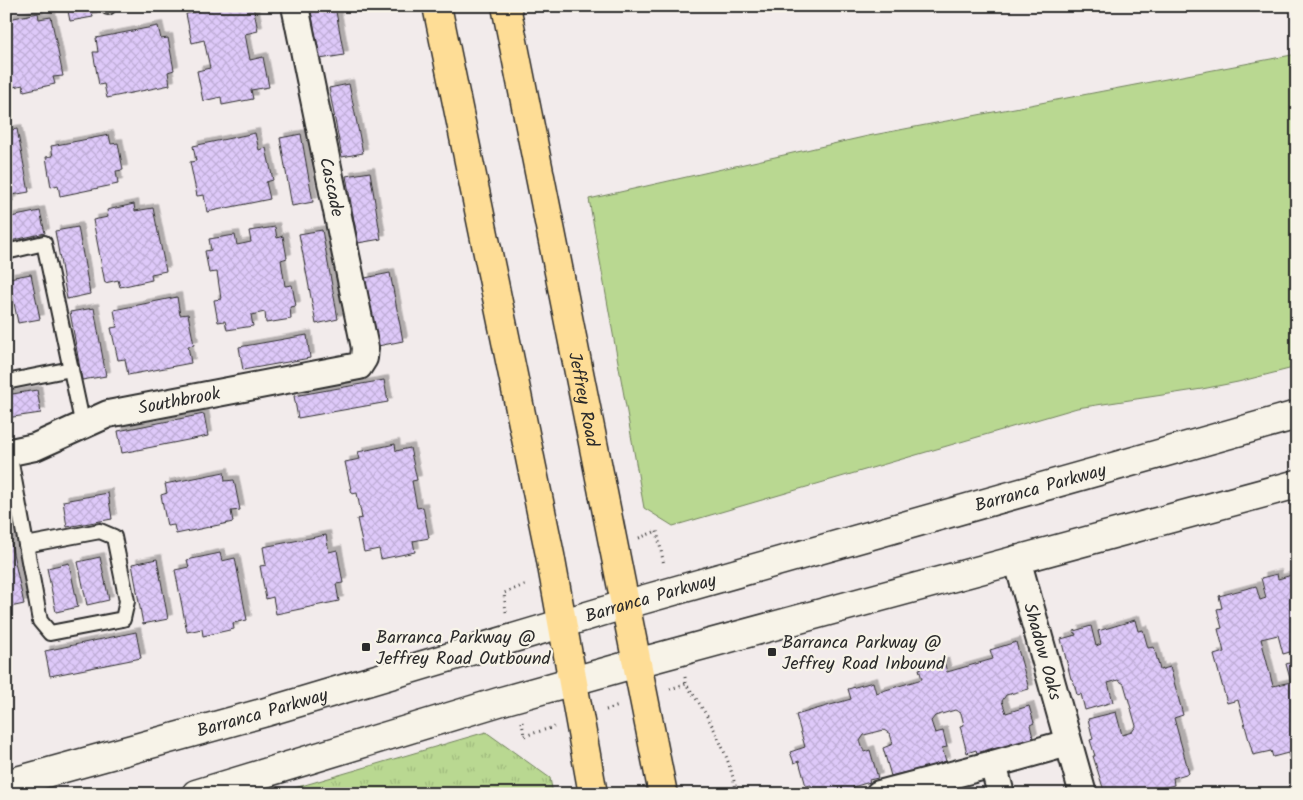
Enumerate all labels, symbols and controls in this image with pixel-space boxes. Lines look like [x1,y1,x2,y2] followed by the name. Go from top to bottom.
[310,155,351,220] street label: Cascade
[559,350,606,451] street label: Jeffrey Road
[136,380,223,424] street label: Southbrook
[972,456,1110,521] street label: Barranca Parkway
[582,566,721,632] street label: Barranca Parkway
[1014,600,1069,704] street label: Shadow Oaks
[376,624,552,674] place label: Barranca Parkway @ Jeffrey Road Outbound
[782,629,946,679] place label: Barranca Parkway @ Jeffrey Road Inbound
[360,641,372,653] marker: Barranca Parkway @ Jeffrey Road Outbound
[766,646,778,658] marker: Barranca Parkway @ Jeffrey Road Inbound
[194,681,332,746] street label: Barranca Parkway

